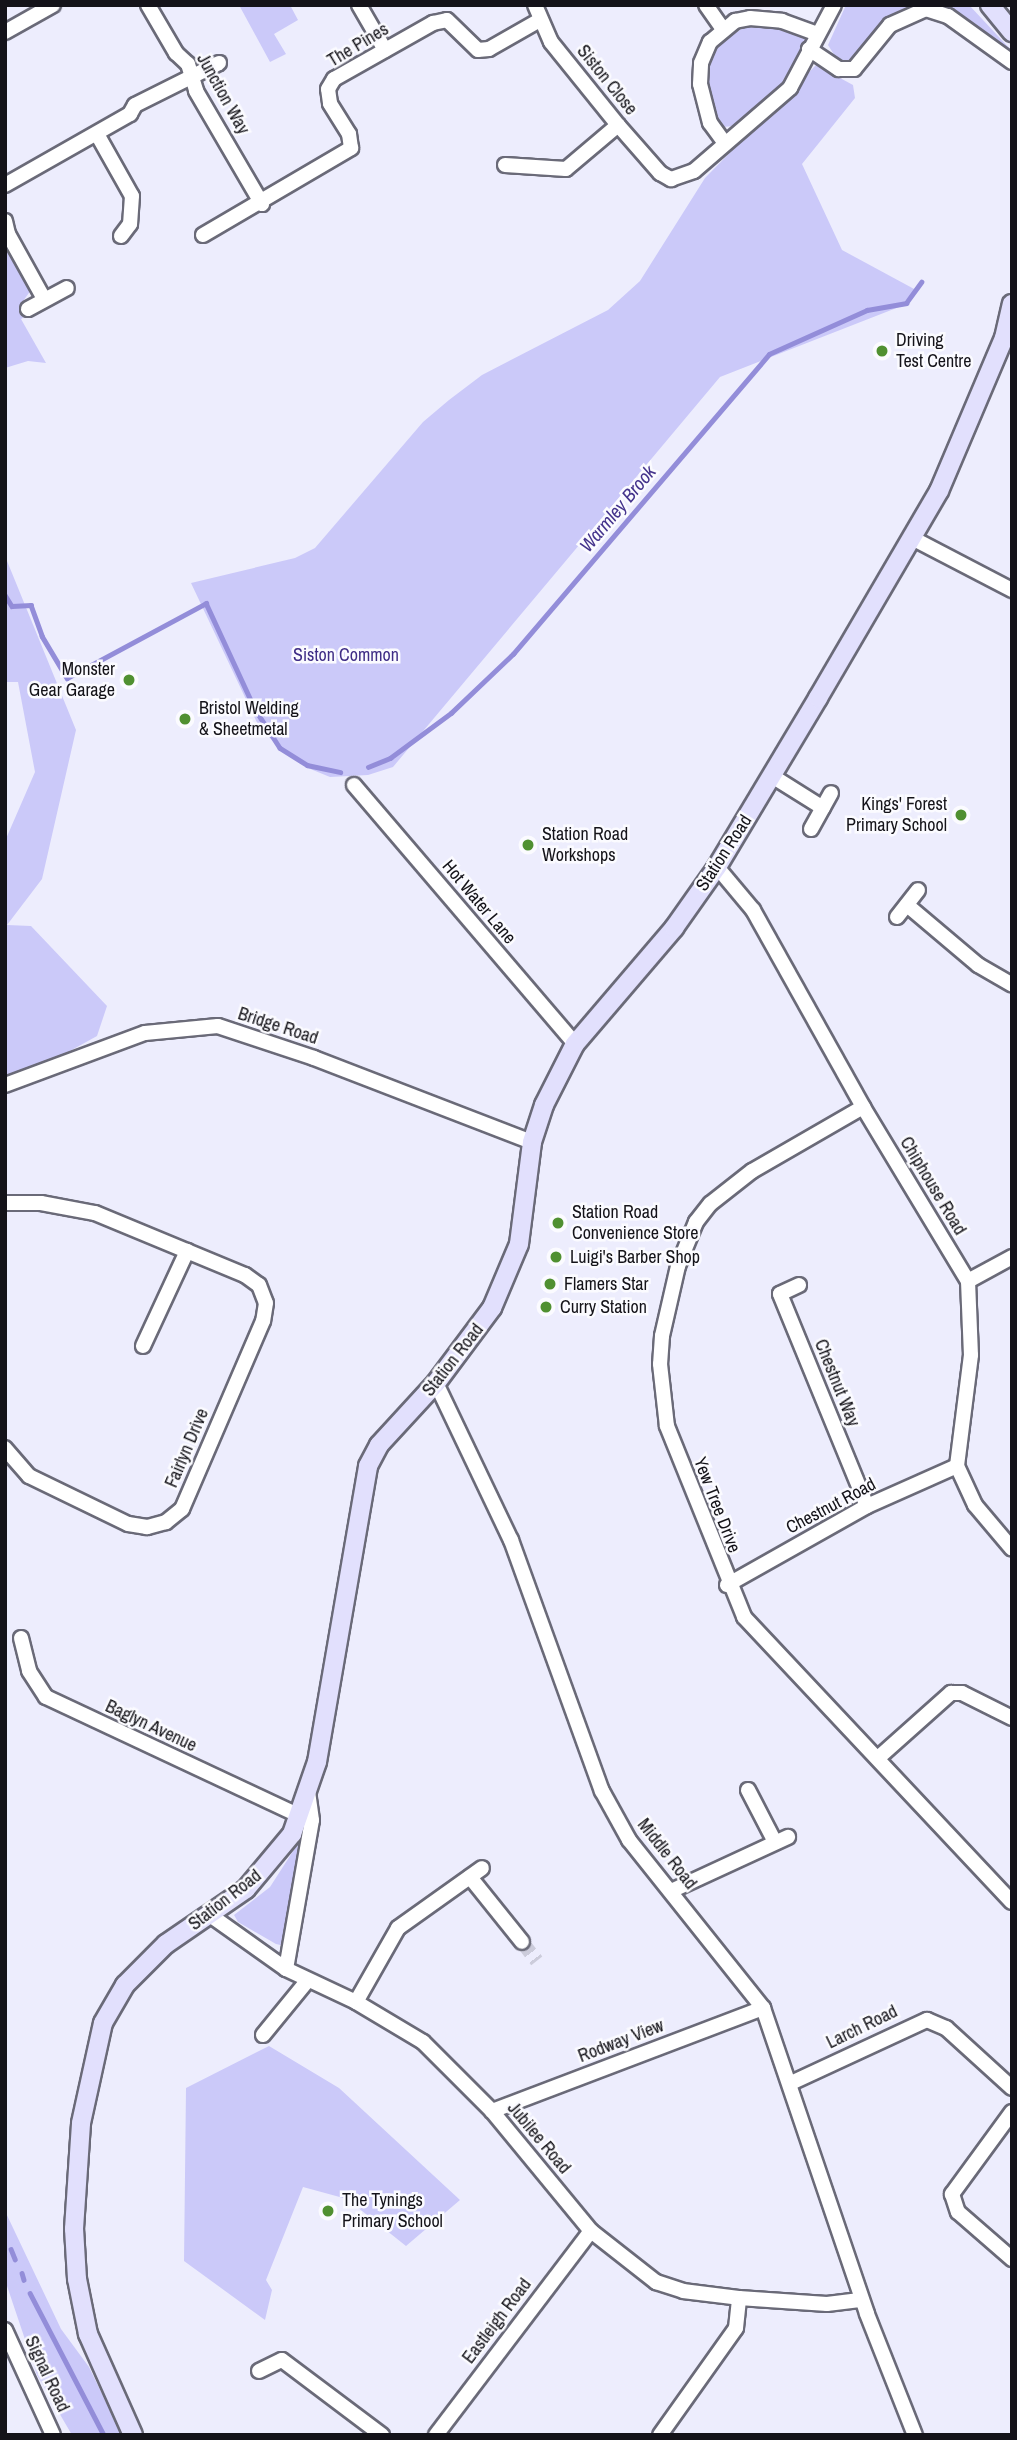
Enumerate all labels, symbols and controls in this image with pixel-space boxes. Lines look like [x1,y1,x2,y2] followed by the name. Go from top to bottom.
[324,18,392,72] street label: The Pines
[572,41,642,119] street label: Siston Close
[192,50,254,138] street label: Junction Way
[896,330,971,372] place label: Driving Test Centre
[874,343,890,359] marker: Driving Test Centre
[575,461,661,557] water label: Warmley Brook
[293,644,399,666] park label: Siston Common
[29,659,115,702] place label: Monster Gear Garage
[121,672,137,688] marker: Monster Gear Garage
[199,698,299,740] place label: Bristol Welding & Sheetmetal
[177,711,193,727] marker: Bristol Welding & Sheetmetal
[846,794,947,836] place label: Kings' Forest Primary School
[953,807,969,823] marker: Kings' Forest Primary School
[691,811,757,895] street label: Station Road
[542,824,628,866] place label: Station Road Workshops
[520,837,536,853] marker: Station Road Workshops
[438,856,520,948] street label: Hot Water Lane
[235,1003,321,1049] street label: Bridge Road
[895,1133,971,1239] street label: Chiphouse Road
[572,1202,698,1244] place label: Station Road Convenience Store
[550,1215,566,1231] marker: Station Road Convenience Store
[570,1246,700,1268] place label: Luigi's Barber Shop
[548,1249,564,1265] marker: Luigi's Barber Shop
[564,1273,648,1295] place label: Flamers Star
[542,1276,558,1292] marker: Flamers Star
[560,1296,647,1318] place label: Curry Station
[538,1299,554,1315] marker: Curry Station
[418,1319,488,1401] street label: Station Road
[810,1336,864,1430] street label: Chestnut Way
[161,1405,213,1491] street label: Fairlyn Drive
[689,1454,745,1556] street label: Yew Tree Drive
[782,1473,880,1539] street label: Chestnut Road
[102,1695,200,1757] street label: Baglyn Avenue
[633,1814,701,1894] street label: Middle Road
[184,1865,266,1935] street label: Station Road
[823,2001,901,2053] street label: Larch Road
[575,2015,667,2067] street label: Rodway View
[503,2098,575,2178] street label: Jubilee Road
[342,2190,443,2232] place label: The Tynings Primary School
[320,2203,336,2219] marker: The Tynings Primary School
[458,2274,536,2368] street label: Eastleigh Road
[20,2333,74,2415] street label: Signal Road

